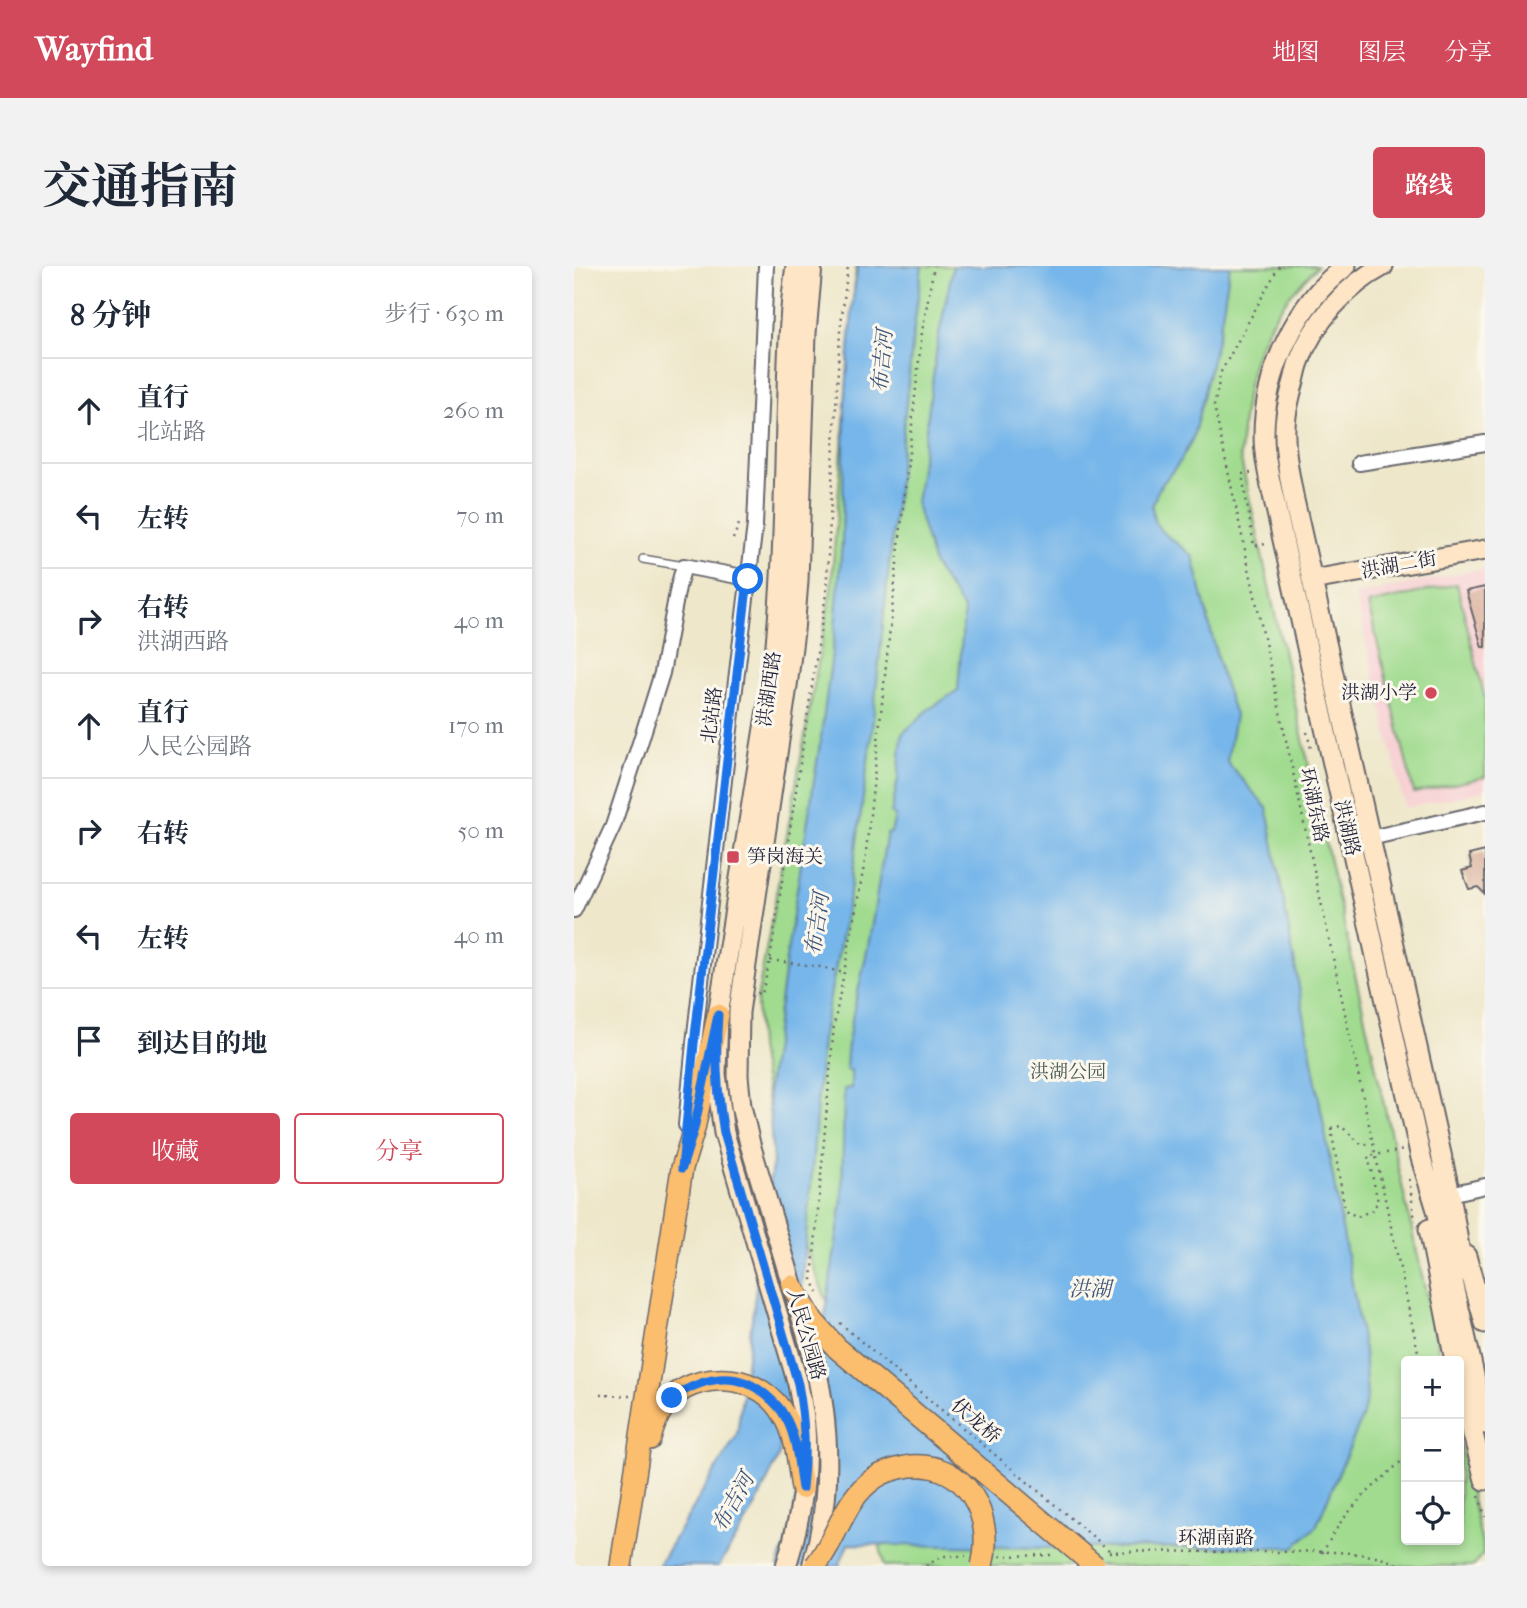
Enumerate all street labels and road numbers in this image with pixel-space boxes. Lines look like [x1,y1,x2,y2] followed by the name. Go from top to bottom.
[1360,548,1438,582] street label: 洪湖二街
[753,650,785,728] street label: 洪湖西路
[698,685,726,745] street label: 北站路
[1295,766,1333,844] street label: 环湖东路
[1330,798,1364,858] street label: 洪湖路
[782,1285,830,1383] street label: 人民公园路
[947,1394,1005,1448] street label: 伏龙桥
[1178,1527,1254,1549] street label: 环湖南路

